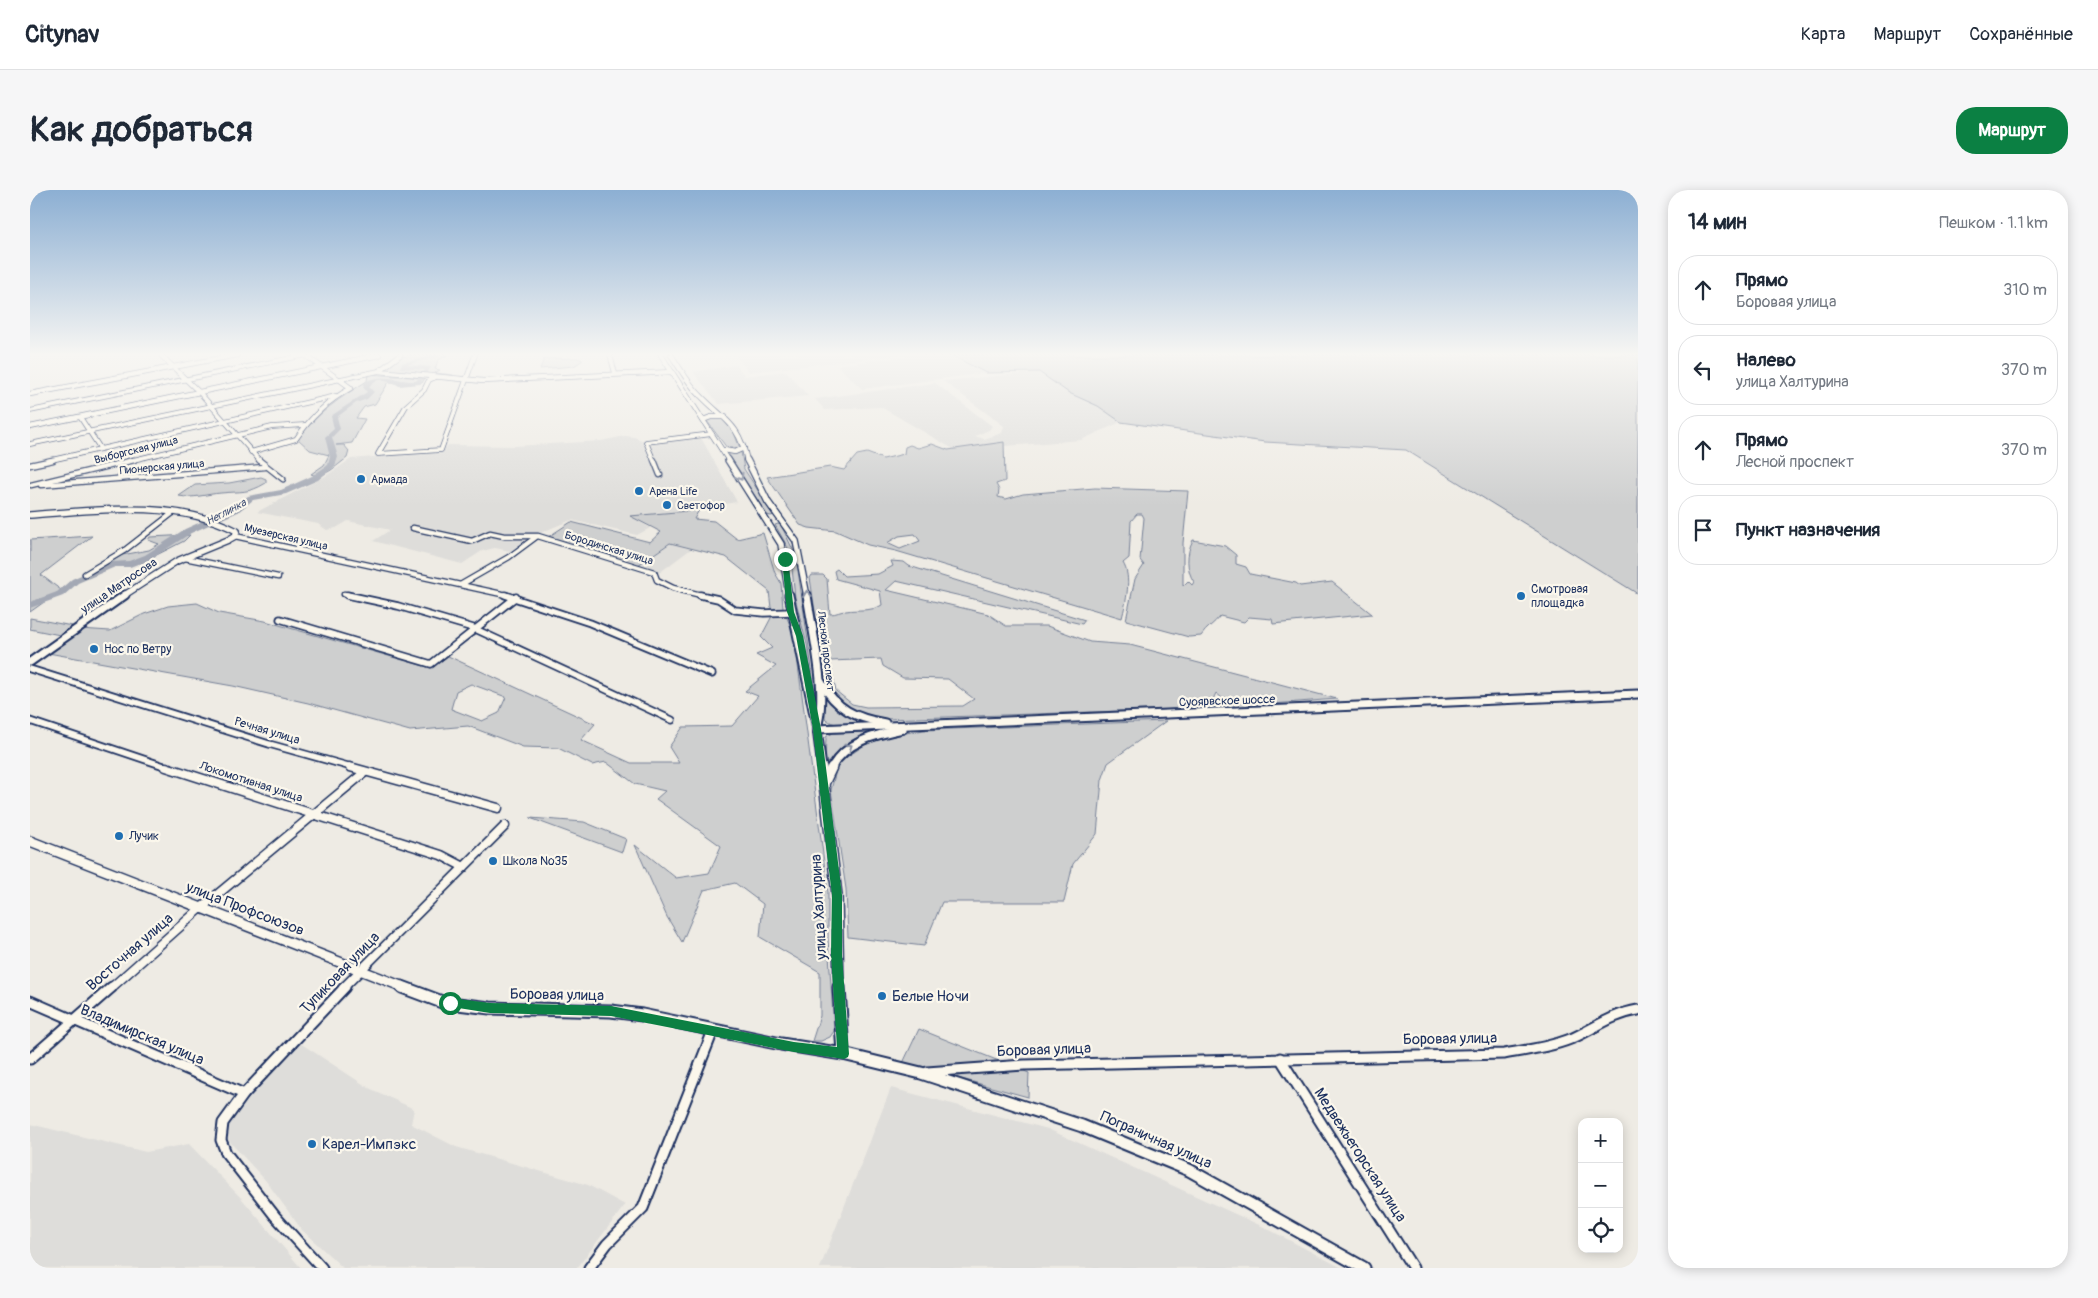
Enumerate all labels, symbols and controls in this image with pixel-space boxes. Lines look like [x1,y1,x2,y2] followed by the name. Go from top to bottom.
[25,20,100,49] text: Citynav
[1801,23,1845,46] text: Карта
[1873,23,1941,46] text: Маршрут
[1969,23,2073,46] text: Сохранённые
[1956,107,2068,154] button: Маршрут
[30,108,253,152] text: Как добраться
[1688,209,1747,236] text: 14 мин
[1939,213,2048,233] text: Пешком · 1.1 km
[1736,268,1788,292] text: Прямо
[1689,276,1717,304] icon: ahead
[2003,280,2047,300] text: 310 m
[1736,292,1836,312] text: Боровая улица
[1736,348,1796,372] text: Налево
[1689,356,1717,384] icon: left
[2001,360,2047,380] text: 370 m
[1736,372,1849,392] text: улица Халтурина
[1736,428,1788,452] text: Прямо
[93,433,179,467] street label: Выборгская улица
[1689,436,1717,464] icon: ahead
[2001,440,2047,460] text: 370 m
[1736,452,1854,472] text: Лесной проспект
[119,457,205,477] street label: Пионерская улица
[733,471,743,480] one-way arrow
[355,473,367,485] marker: Армада
[371,473,407,486] place label: Армада
[633,485,645,497] marker: Арена Life
[649,485,698,498] place label: Арена Life
[204,496,249,528] water label: Неглинка
[661,499,673,511] marker: Светофор
[677,499,725,512] place label: Светофор
[1689,516,1717,544] icon: arrive
[1736,518,1880,542] text: Пункт назначения
[243,521,329,553] street label: Муезерская улица
[563,528,655,568] street label: Бородинская улица
[774,548,797,571] route end
[77,555,160,618] street label: улица Матросова
[1531,582,1588,611] place label: Смотровая площадка
[802,590,813,598] one-way arrow
[1515,590,1527,602] marker: Смотровая площадка
[814,609,837,693] street label: Лесной проспект
[104,642,171,657] place label: Нос по Ветру
[88,643,100,655] marker: Нос по Ветру
[1179,692,1276,710] street label: Суоярвское шоссе
[232,714,302,748] street label: Речная улица
[843,744,853,753] one-way arrow
[197,758,305,806] street label: Локомотивная улица
[128,829,159,844] place label: Лучик
[113,830,125,842] marker: Лучик
[503,854,568,869] place label: Школа №35
[807,854,831,961] street label: улица Халтурина
[487,855,499,867] marker: Школа №35
[182,877,307,940] street label: улица Профсоюзов
[83,909,177,995] street label: Восточная улица
[296,928,384,1018] street label: Тупиковая улица
[510,985,604,1005] street label: Боровая улица
[892,987,969,1006] place label: Белые Ночи
[876,990,888,1002] marker: Белые Ночи
[439,992,462,1015] route start
[77,1000,207,1070] street label: Владимирская улица
[1403,1029,1497,1049] street label: Боровая улица
[997,1039,1091,1061] street label: Боровая улица
[1310,1084,1410,1226] street label: Медвежьегорская улица
[1097,1107,1215,1173] street label: Пограничная улица
[1578,1118,1623,1253] map controls
[1578,1118,1623,1163] button: +
[322,1135,417,1154] place label: Карел-Импэкс
[306,1138,318,1150] marker: Карел-Импэкс
[1578,1163,1623,1208] button: −
[1578,1208,1623,1253] button: locate

